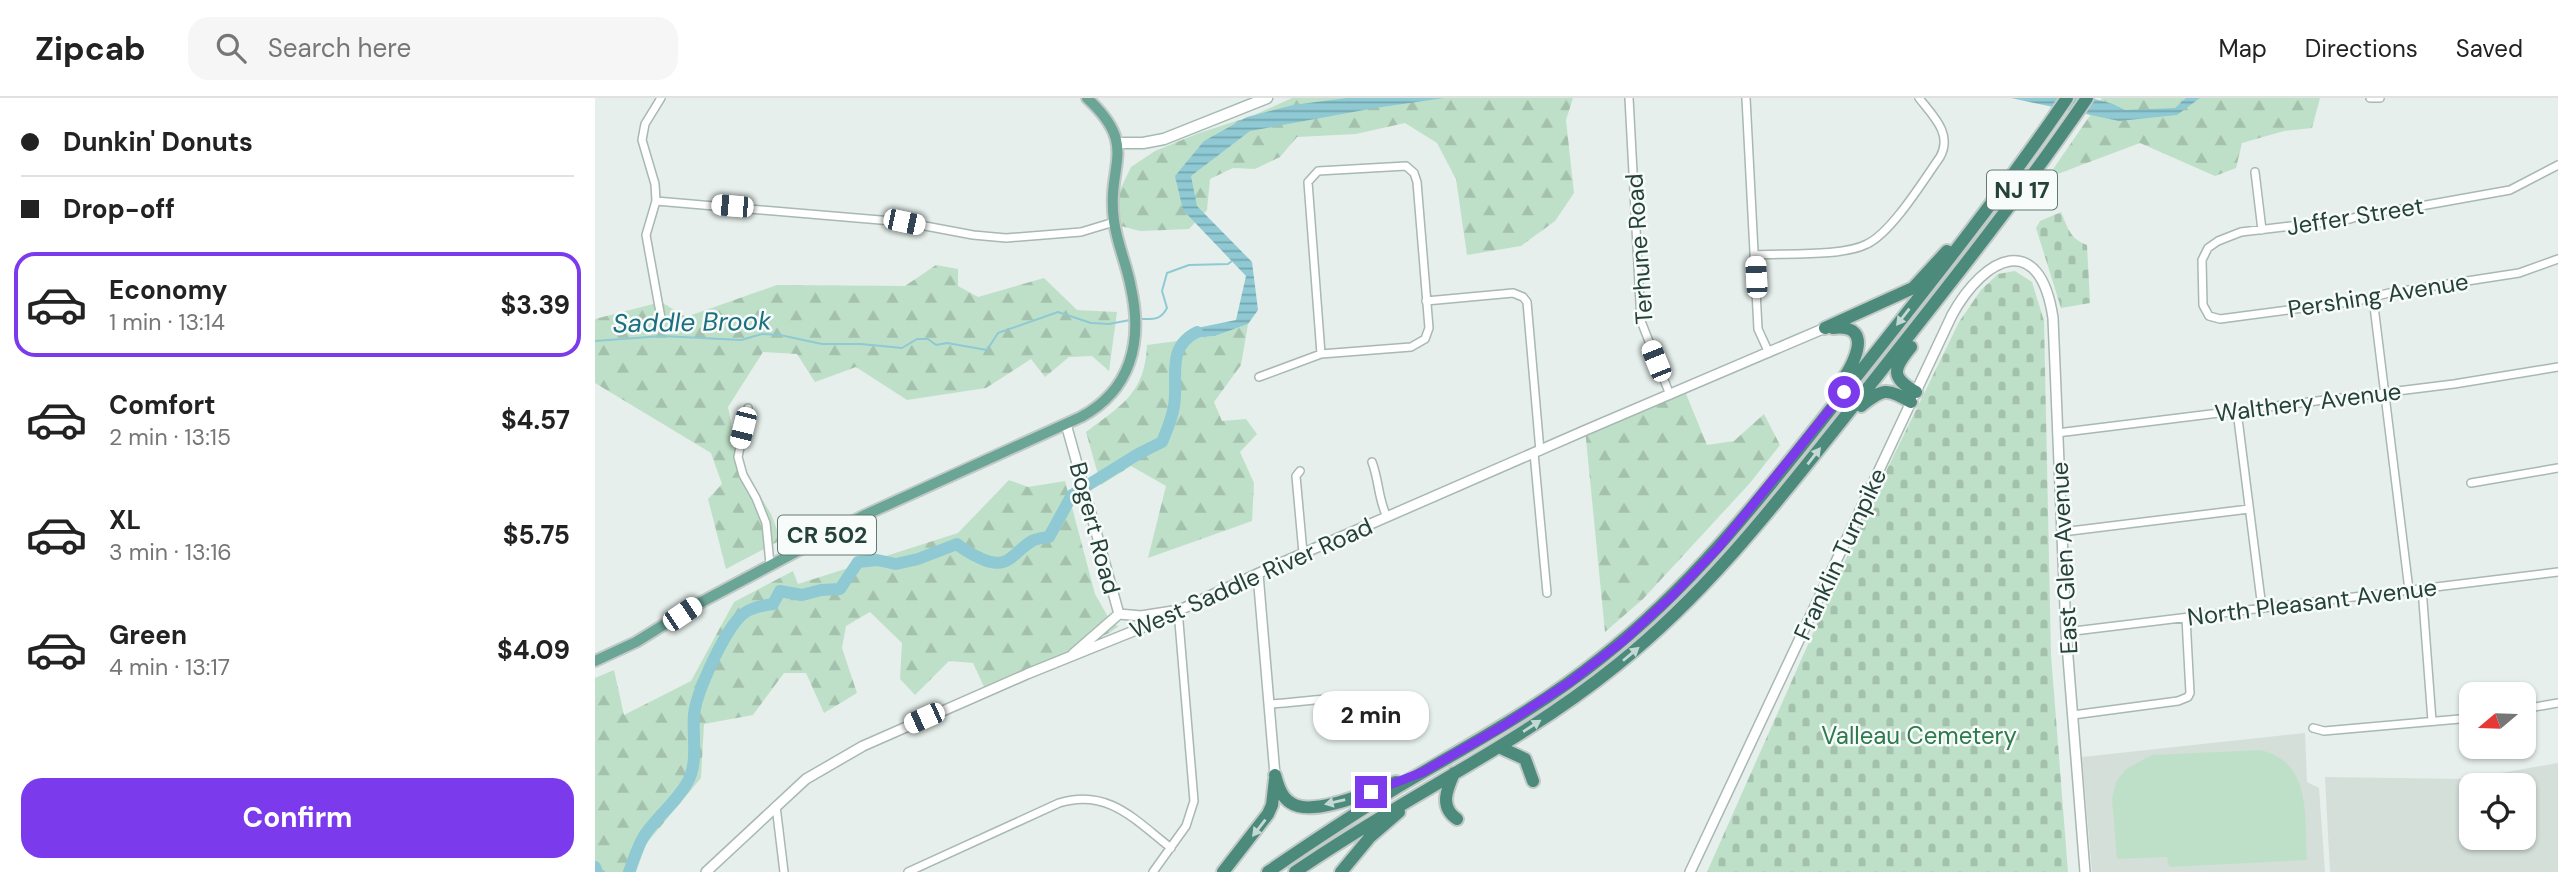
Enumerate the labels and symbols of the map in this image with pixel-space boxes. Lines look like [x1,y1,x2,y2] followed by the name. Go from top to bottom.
[1987,170,2057,209] road number: NJ 17
[1618,173,1660,325] street label: Terhune Road
[2284,190,2426,242] street label: Jeffer Street
[711,194,754,218] car
[882,207,927,237] car
[1745,255,1768,299] car
[2285,265,2471,325] street label: Pershing Avenue
[612,304,772,340] water label: Saddle Brook
[1896,308,1911,326] one-way arrow
[1639,338,1674,384] car
[2213,375,2403,429] street label: Walthery Avenue
[1828,376,1860,408] route start
[728,405,759,451] car
[1806,447,1821,464] one-way arrow
[1063,459,1127,597] street label: Bogert Road
[2043,461,2085,655] street label: East Glen Avenue
[1787,463,1893,645] street label: Franklin Turnpike
[1125,511,1377,645] street label: West Saddle River Road
[778,516,876,555] road number: CR 502
[2185,571,2439,633] street label: North Pleasant Avenue
[659,594,706,634] car
[1623,647,1640,662] one-way arrow
[2459,682,2536,760] north arrow
[1313,690,1429,740] callout: 2 min
[901,700,948,736] car
[1523,719,1541,733] one-way arrow
[1821,720,2017,751] park label: Valleau Cemetery
[1355,776,1387,808] route end
[1324,797,1346,808] one-way arrow
[1251,818,1266,836] one-way arrow

